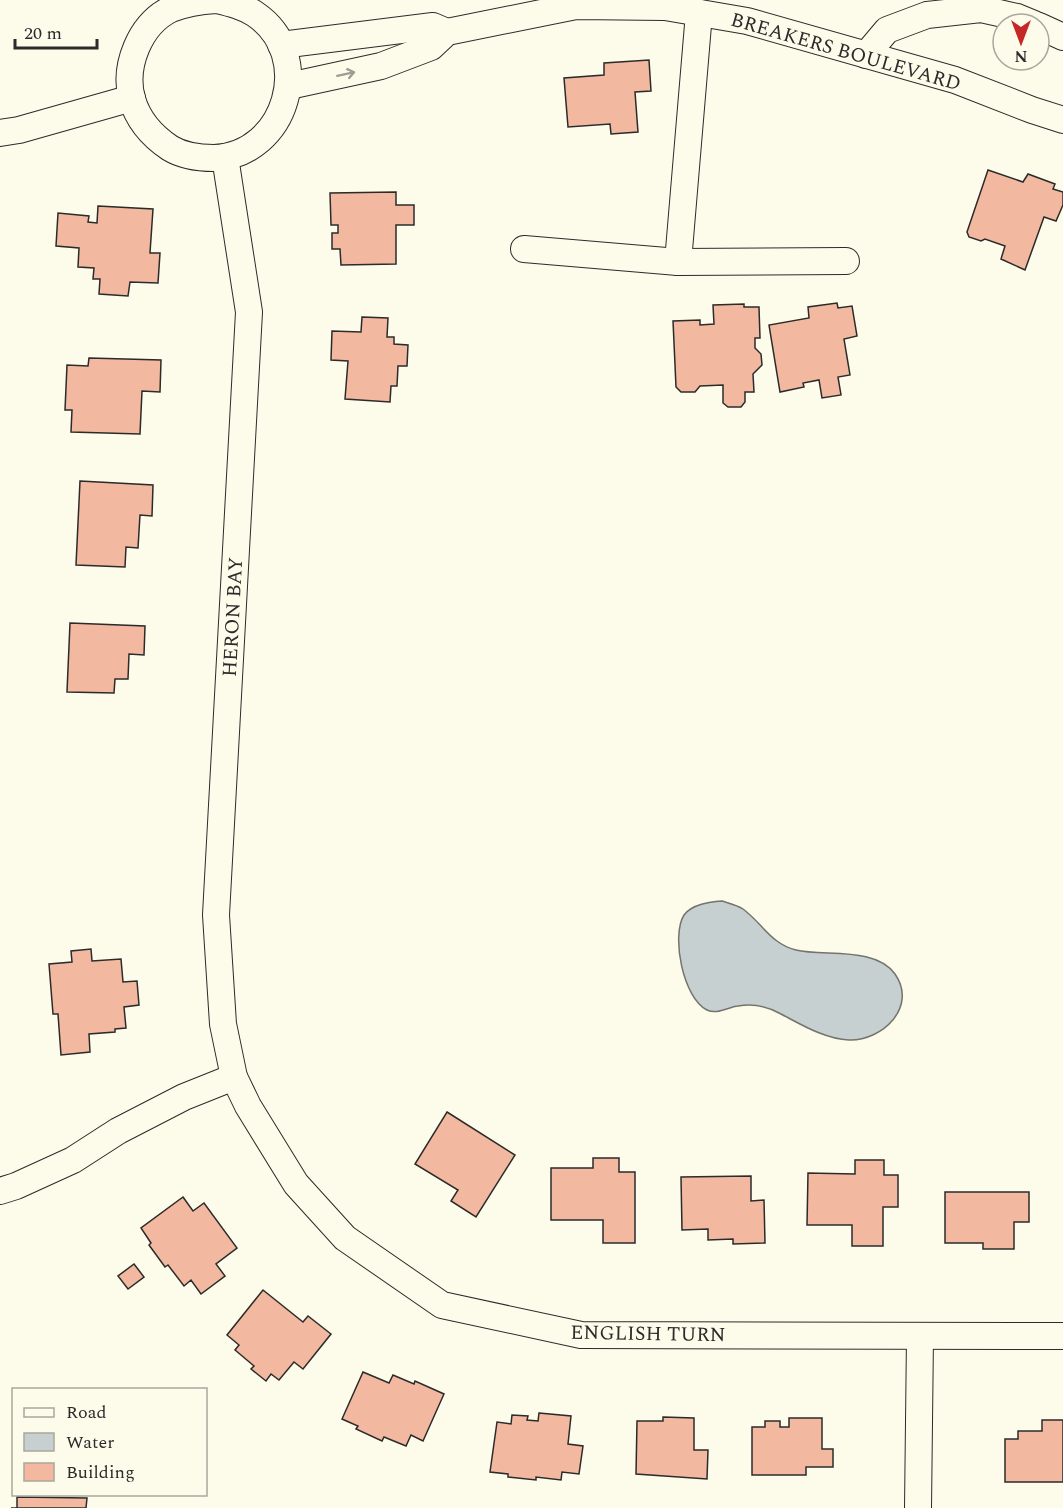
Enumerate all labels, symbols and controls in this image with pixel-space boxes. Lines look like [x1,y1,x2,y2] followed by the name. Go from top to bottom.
[727,5,964,99] street label: BREAKERS BOULEVARD
[15,12,98,50] scale bar
[991,12,1051,72] north arrow
[24,20,62,47] text: 20 m
[1014,44,1028,68] text: N
[336,67,355,79] one-way arrow
[215,556,251,678] street label: HERON BAY
[570,1318,726,1350] street label: ENGLISH TURN
[12,1388,207,1496] legend
[66,1399,107,1426] text: Road
[66,1429,114,1456] text: Water
[66,1459,135,1486] text: Building

